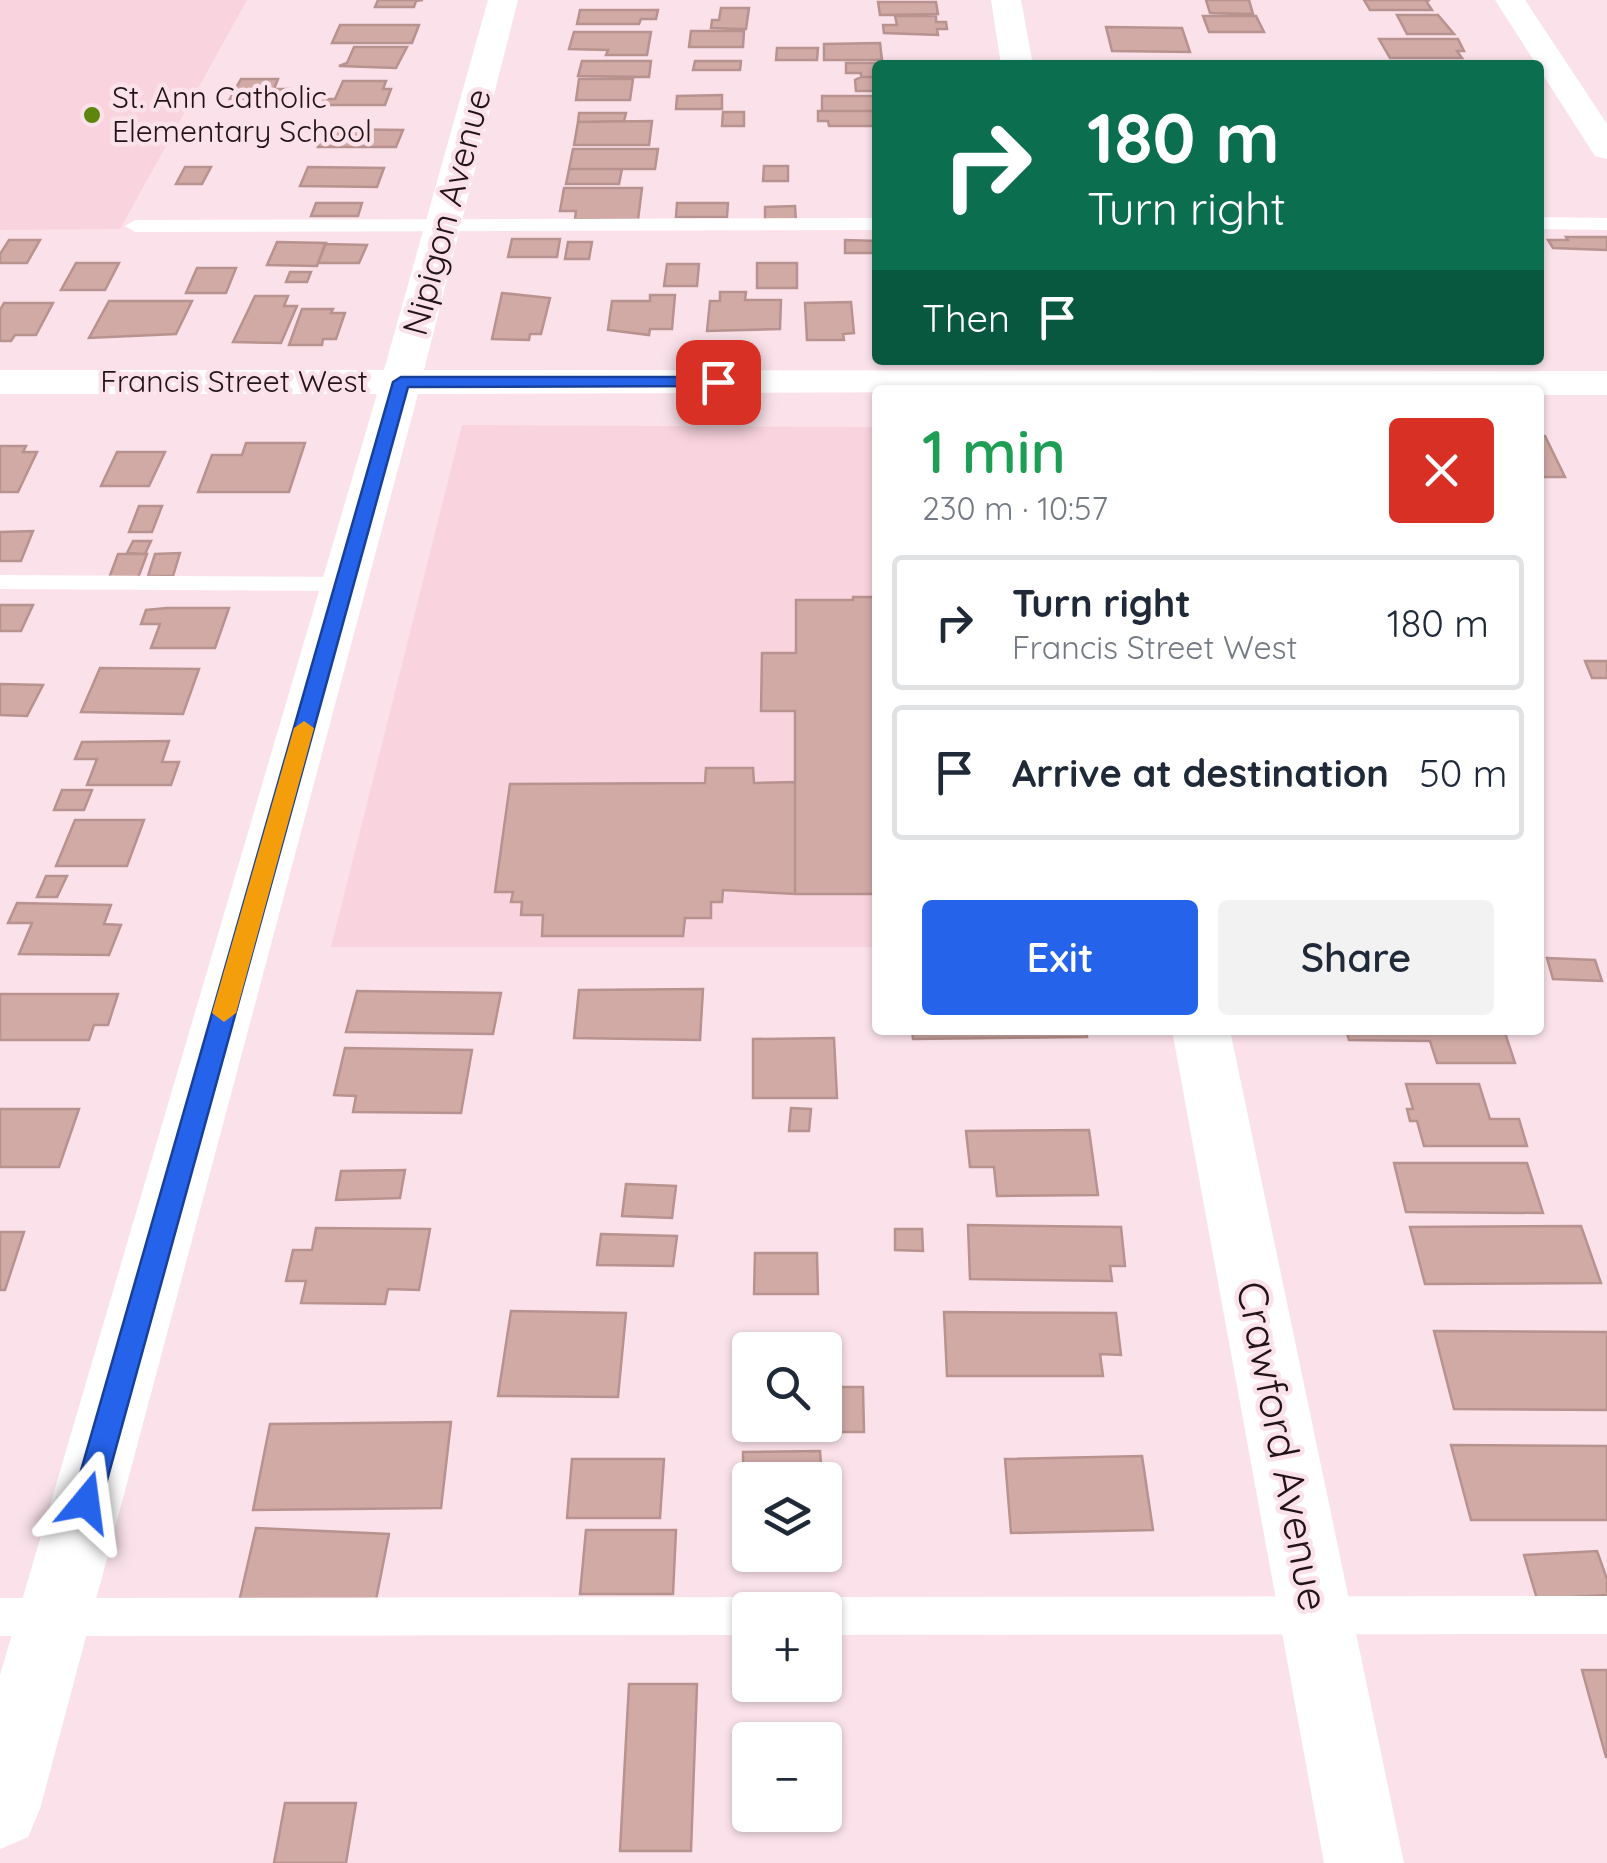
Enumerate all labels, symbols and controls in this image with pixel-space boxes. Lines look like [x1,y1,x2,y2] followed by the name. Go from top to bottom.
[112,78,372,150] place label: St. Ann Catholic Elementary School
[392,84,500,340] street label: Nipigon Avenue
[1087,93,1280,181] text: 180 m
[922,100,1052,230] icon: right
[81,104,103,126] marker: St. Ann Catholic Elementary School
[1087,180,1286,236] text: Turn right
[1030,290,1085,345] icon: arrive
[922,294,1010,342] text: Then
[676,340,761,425] pin
[691,355,746,410] icon: arrive
[100,362,368,400] street label: Francis Street West
[922,413,1066,488] text: 1 min
[1389,418,1494,523] button: close
[922,488,1108,528] text: 230 m · 10:57
[1012,579,1191,627] text: Turn right
[927,595,982,650] icon: right
[1387,599,1489,647] text: 180 m
[1012,627,1297,667] text: Francis Street West
[927,745,982,800] icon: arrive
[1012,749,1389,797] text: Arrive at destination
[1419,749,1507,797] text: 50 m
[922,900,1198,1015] button: Exit
[1218,900,1494,1015] button: Share
[1226,1277,1341,1615] street label: Crawford Avenue
[732,1332,842,1832] map controls
[732,1332,842,1442] button: search
[34,1450,138,1554] position arrow
[732,1462,842,1572] button: layers
[732,1592,842,1702] button: +
[732,1722,842,1832] button: −

